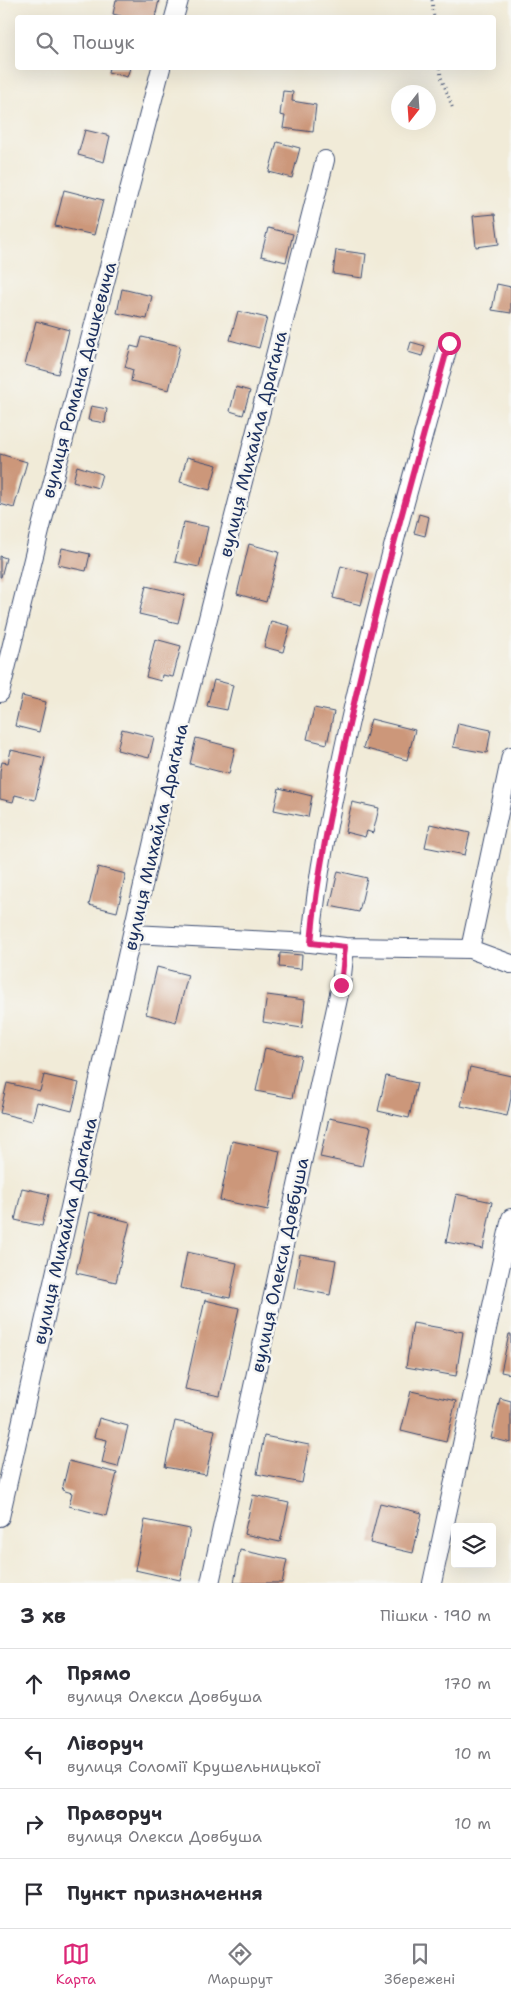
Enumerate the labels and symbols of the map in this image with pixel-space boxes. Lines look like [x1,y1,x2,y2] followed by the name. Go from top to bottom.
[391,85,436,130] north arrow
[36,259,122,501] street label: вулиця Романа Дашкевича
[213,328,293,560] street label: вулиця Михайла Драґана
[438,332,461,355] route start
[118,721,194,953] street label: вулиця Михайла Драґана
[330,974,353,997] route end
[27,1115,103,1347] street label: вулиця Михайла Драґана
[245,1155,315,1375] street label: вулиця Олекси Довбуша

